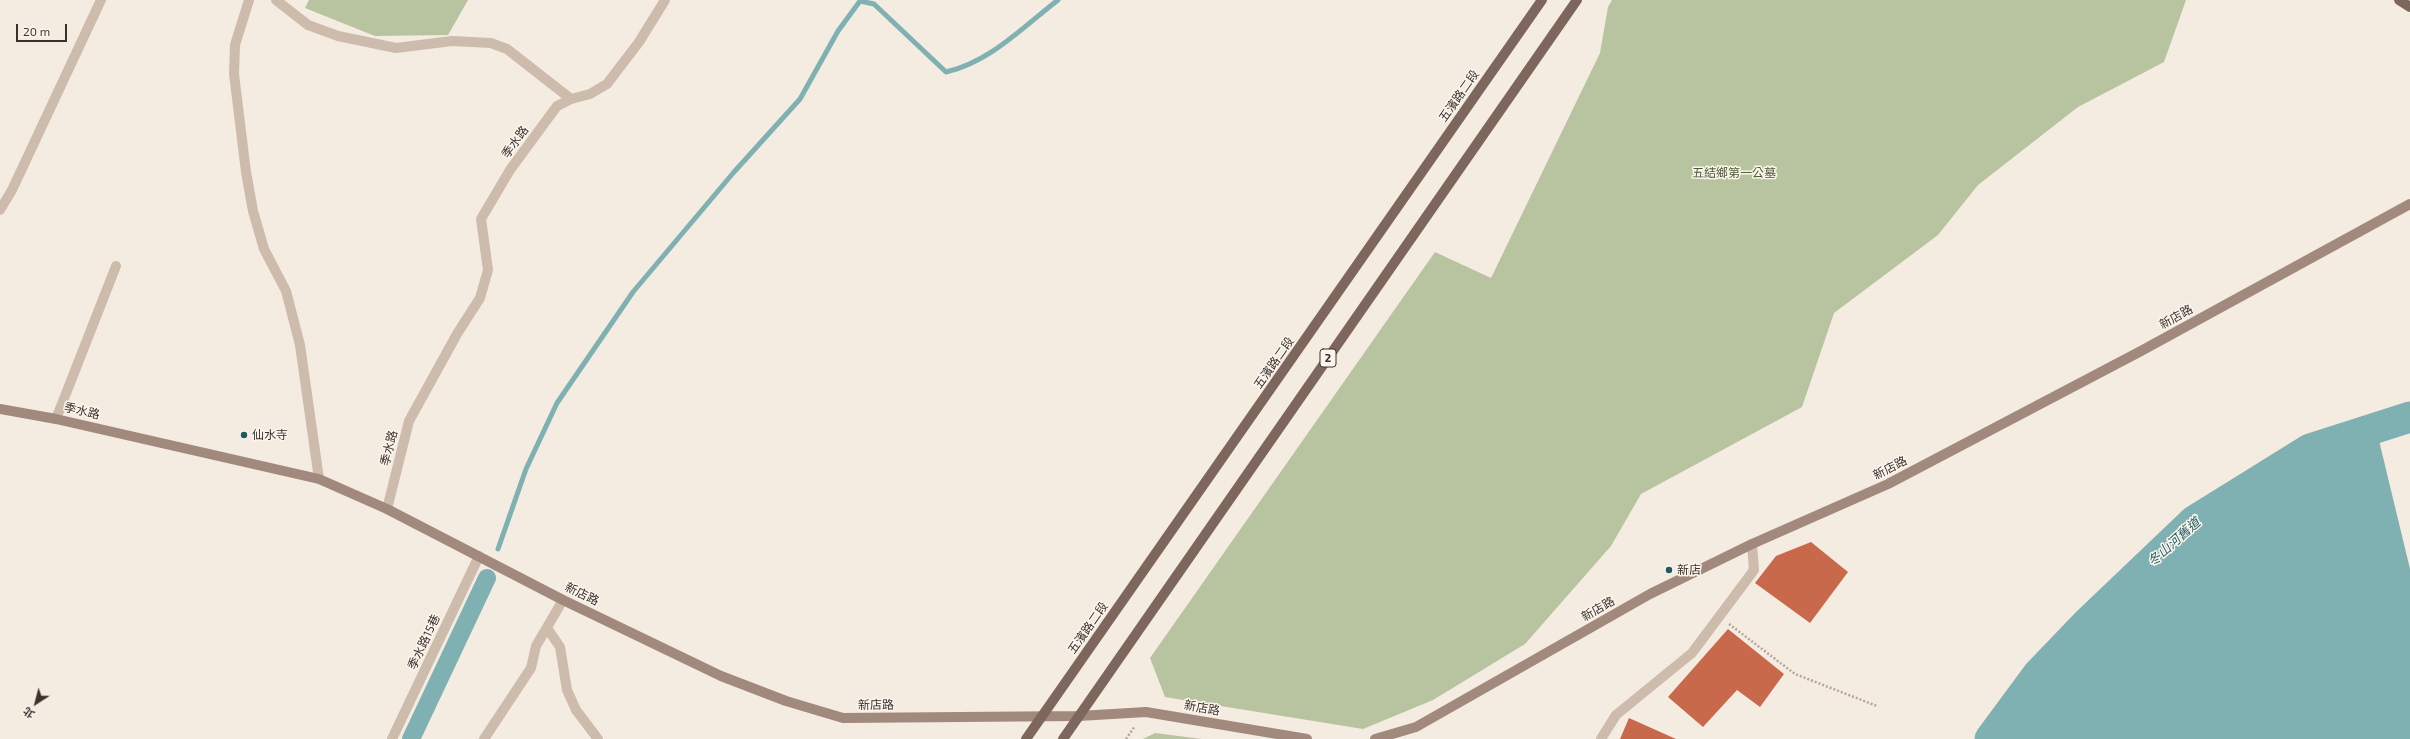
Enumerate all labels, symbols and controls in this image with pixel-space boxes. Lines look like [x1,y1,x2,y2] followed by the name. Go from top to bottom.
[18,16,69,42] scale bar
[23,24,50,38] text: 20 m
[1436,67,1482,125] street label: 五濱路二段
[499,123,531,161] street label: 季水路
[1692,166,1776,180] park label: 五結鄉第一公墓
[2157,302,2195,332] street label: 新店路
[1251,334,1297,392] street label: 五濱路二段
[1320,349,1336,367] road number: 2
[63,400,101,422] street label: 季水路
[252,428,288,442] place label: 仙水寺
[378,429,400,467] street label: 季水路
[239,430,249,440] marker: 仙水寺
[1871,453,1909,483] street label: 新店路
[2145,514,2203,570] water label: 冬山河舊道
[1677,563,1701,577] place label: 新店
[1664,565,1674,575] marker: 新店
[563,580,601,608] street label: 新店路
[1579,594,1617,624] street label: 新店路
[1065,599,1111,657] street label: 五濱路二段
[405,612,443,672] street label: 季水路15巷
[16,683,56,723] north arrow
[858,697,894,713] street label: 新店路
[1183,698,1221,718] street label: 新店路
[20,705,37,722] text: 北

